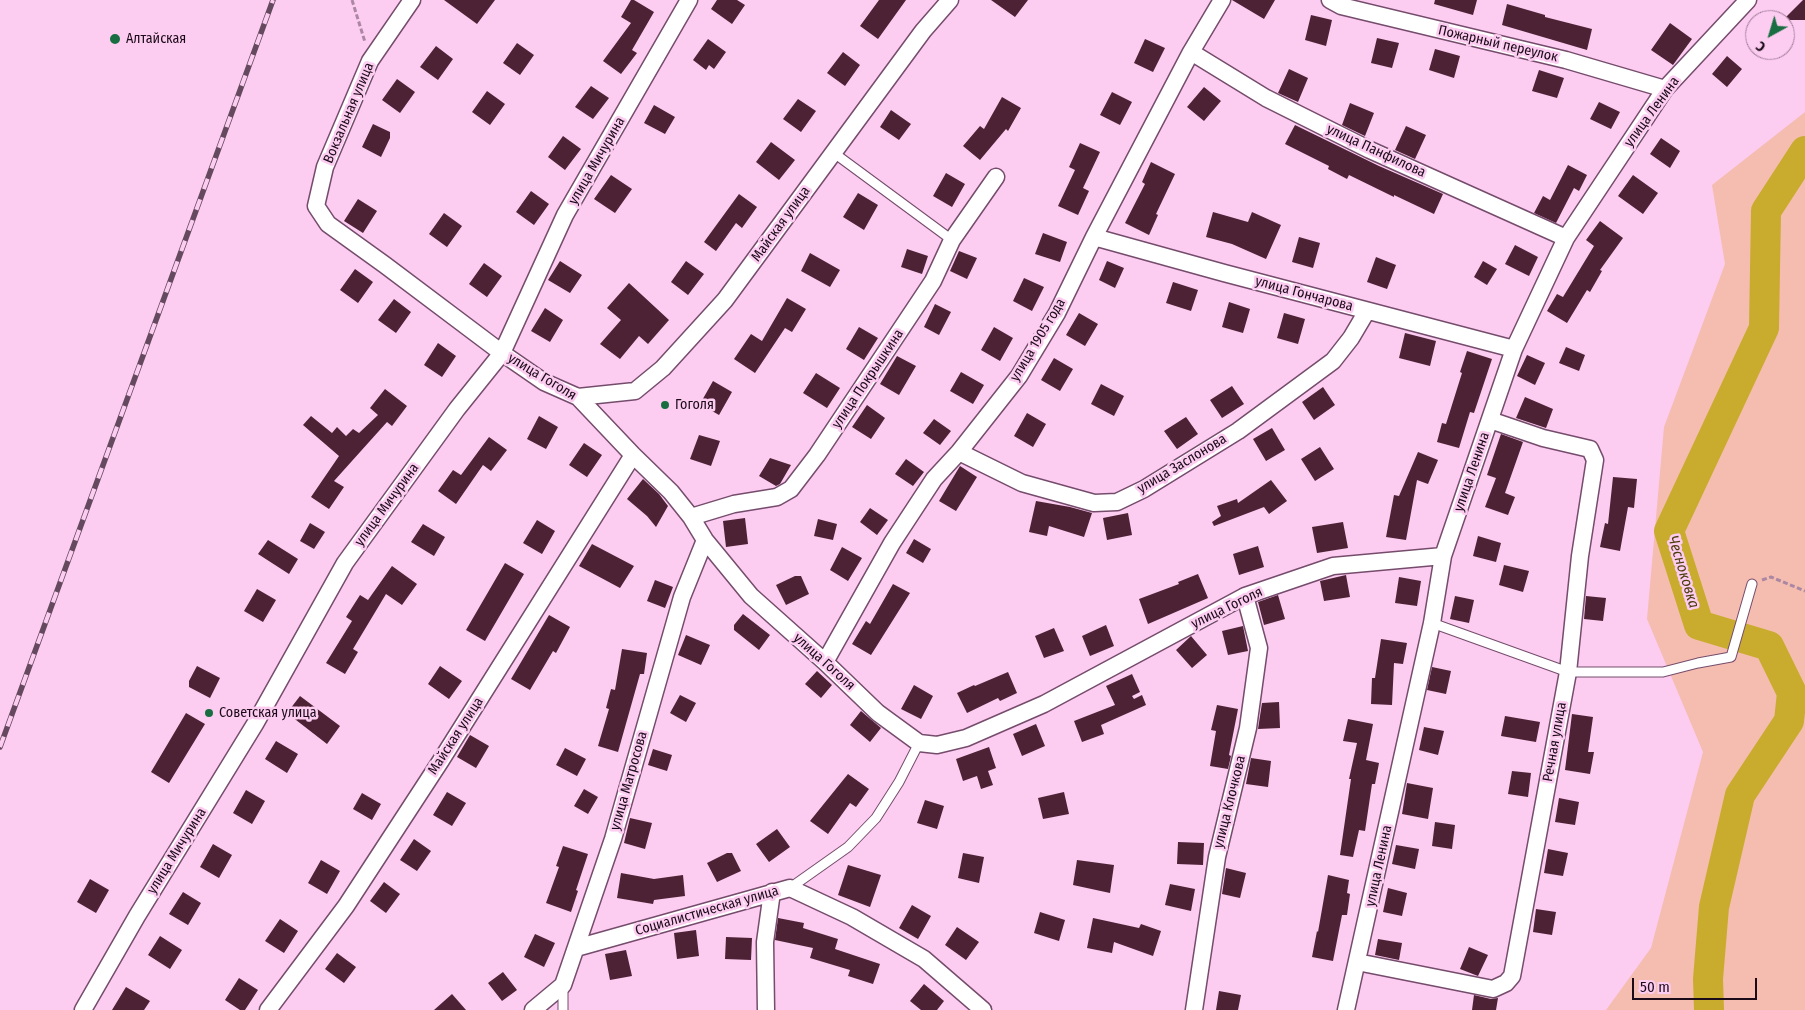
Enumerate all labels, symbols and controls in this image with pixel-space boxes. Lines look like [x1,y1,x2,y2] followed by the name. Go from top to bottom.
[1745,10,1795,60] north arrow
[1437,22,1559,66] street label: Пожарный переулок
[126,31,186,47] place label: Алтайская
[108,32,122,46] marker: Алтайская
[1753,37,1769,55] text: С
[320,60,378,166] street label: Вокзальная улица
[1621,74,1683,150] street label: улица Ленина
[565,114,629,208] street label: улица Мичурина
[1324,121,1428,181] street label: улица Панфилова
[748,183,814,265] street label: Майская улица
[1253,273,1355,315] street label: улица Гончарова
[1007,295,1069,385] street label: улица 1905 года
[829,326,907,432] street label: улица Покрышкина
[505,350,579,404] street label: улица Гоголя
[675,397,714,413] place label: Гоголя
[659,399,671,411] marker: Гоголя
[1451,430,1493,514] street label: улица Ленина
[1134,431,1230,497] street label: улица Заслонова
[351,460,423,550] street label: улица Мичурина
[1663,534,1703,610] water label: Чесноковка
[1189,584,1265,632] street label: улица Гоголя
[790,630,858,694] street label: улица Гоголя
[425,694,487,778] street label: Майская улица
[1540,701,1570,783] street label: Речная улица
[219,705,317,721] place label: Советская улица
[203,707,215,719] marker: Советская улица
[607,730,651,832] street label: улица Матросова
[1210,754,1250,850] street label: улица Клочкова
[144,805,210,897] street label: улица Мичурина
[1362,824,1396,908] street label: улица Ленина
[633,882,781,940] street label: Социалистическая улица
[1635,968,1760,1000] scale bar
[1640,978,1670,996] text: 50 m

